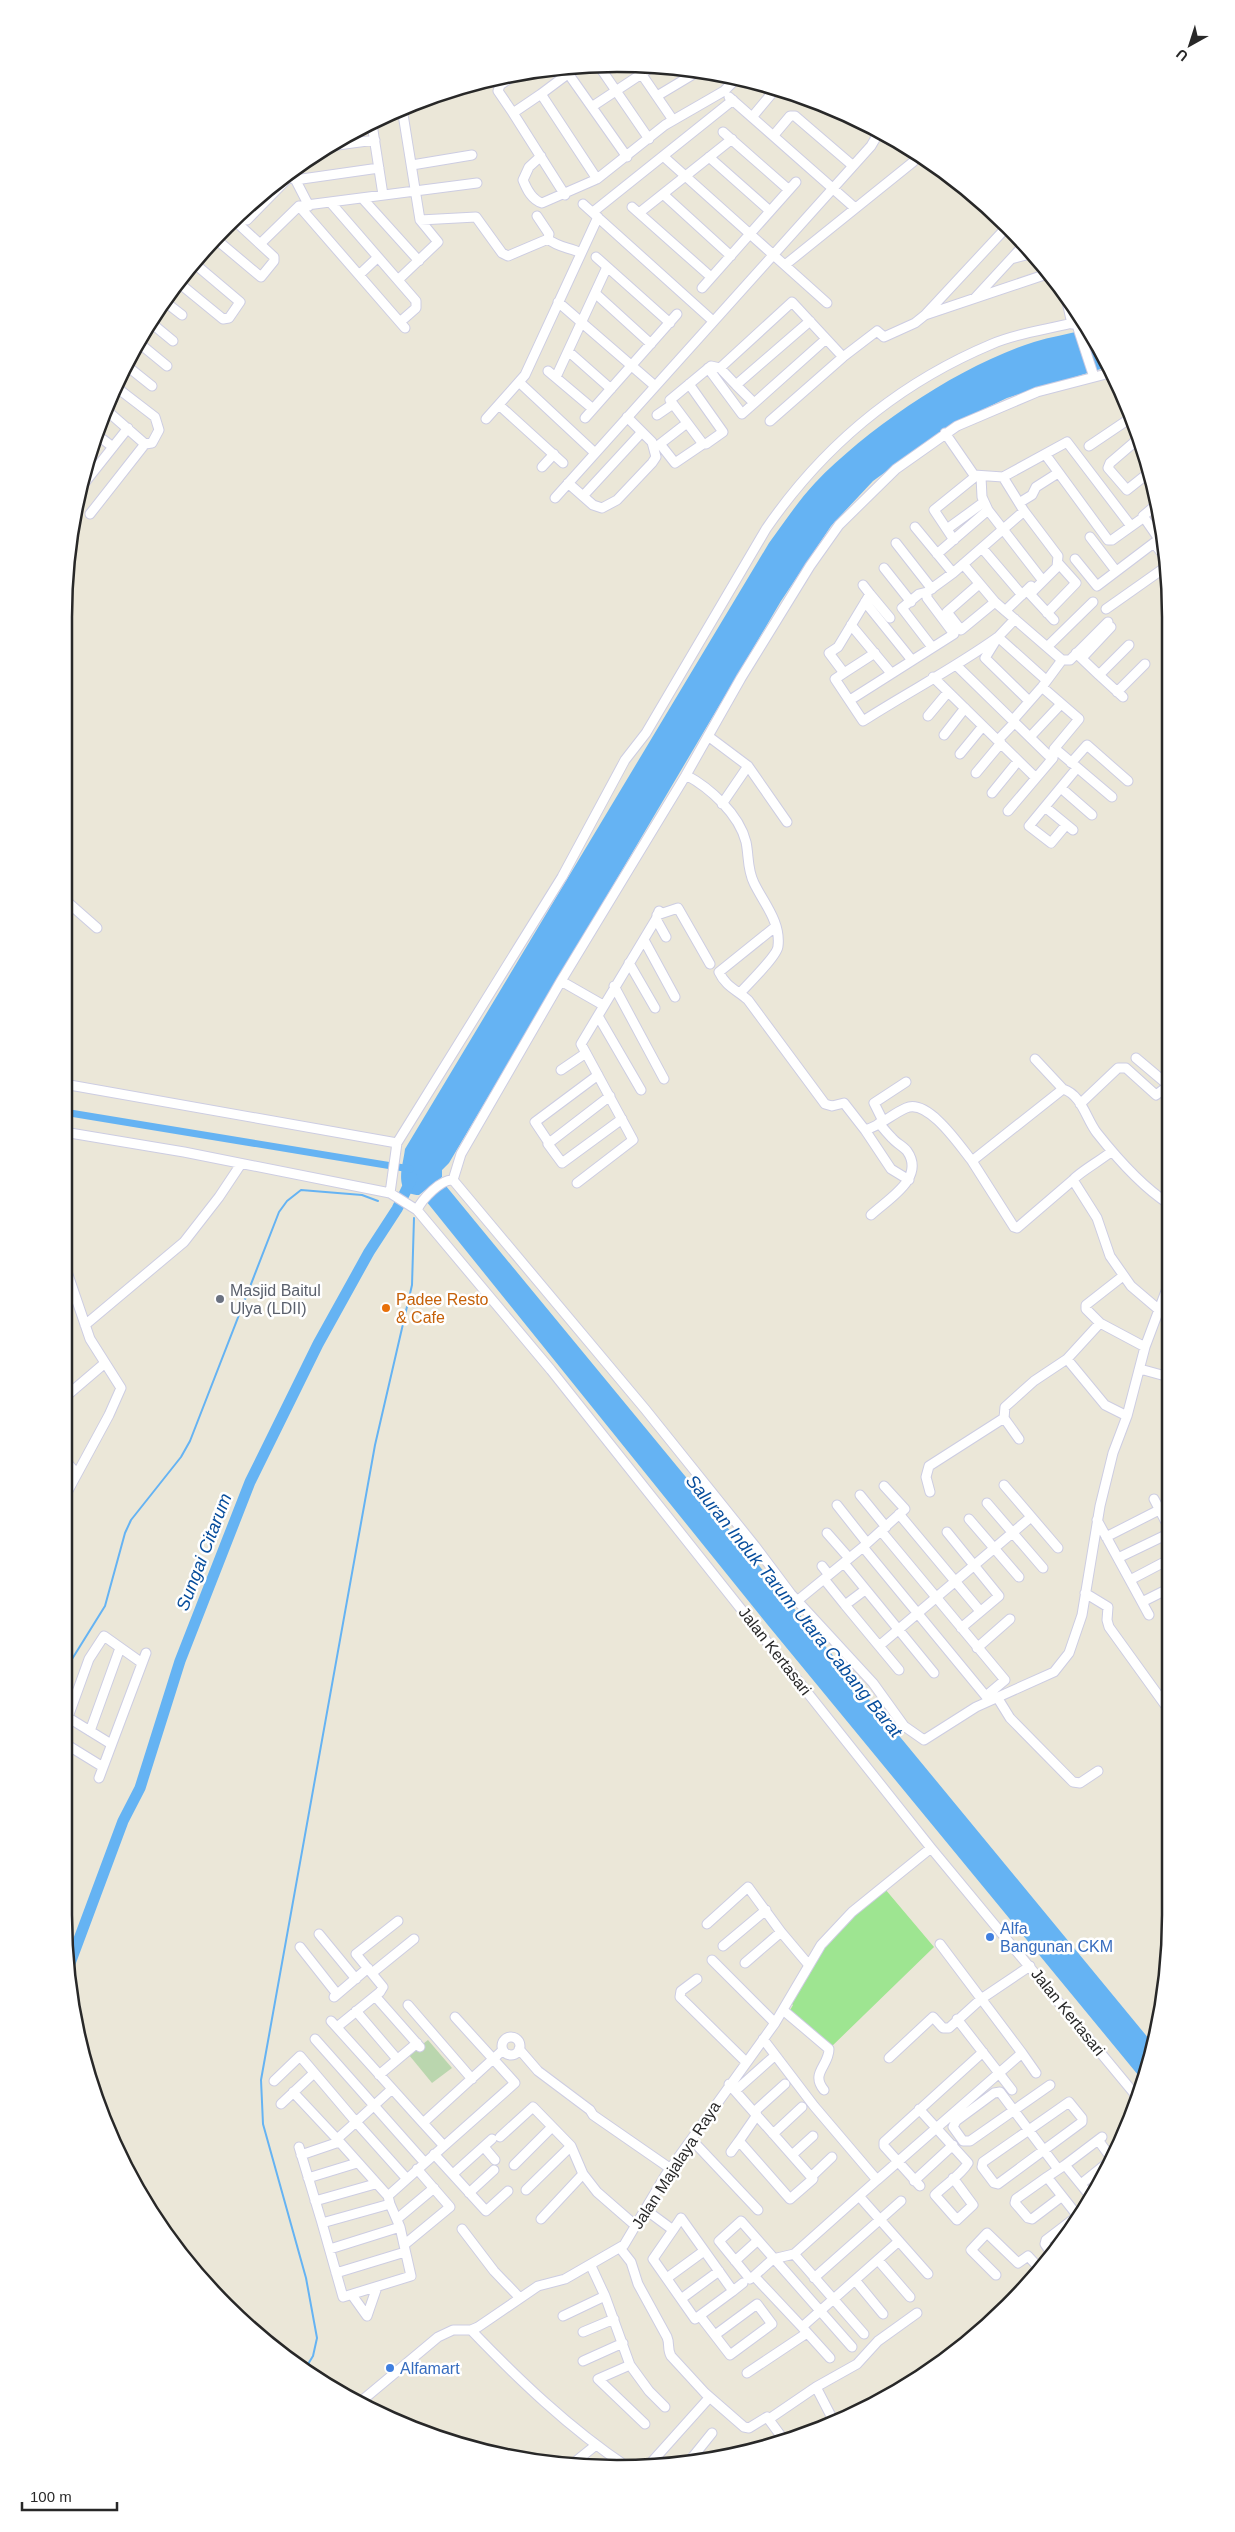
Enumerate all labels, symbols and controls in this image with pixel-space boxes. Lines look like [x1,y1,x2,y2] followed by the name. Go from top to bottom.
[1165,20,1215,70] north arrow
[1173,46,1191,65] text: U
[230,1282,321,1317] place label: Masjid Baitul Ulya (LDII)
[396,1291,489,1326] place label: Padee Resto & Cafe
[214,1293,226,1305] marker: Masjid Baitul Ulya (LDII)
[380,1302,392,1314] marker: Padee Resto & Cafe
[682,1471,907,1742] water label: Saluran Induk Tarum Utara Cabang Barat
[172,1491,236,1613] water label: Sungai Citarum
[735,1604,815,1698] street label: Jalan Kertasari
[1000,1920,1113,1955] place label: Alfa Bangunan CKM
[984,1931,996,1943] marker: Alfa Bangunan CKM
[1028,1965,1108,2059] street label: Jalan Kertasari
[628,2098,724,2232] street label: Jalan Majalaya Raya
[400,2360,460,2377] place label: Alfamart
[384,2362,396,2374] marker: Alfamart
[22,2480,118,2512] scale bar
[30,2488,72,2505] text: 100 m

